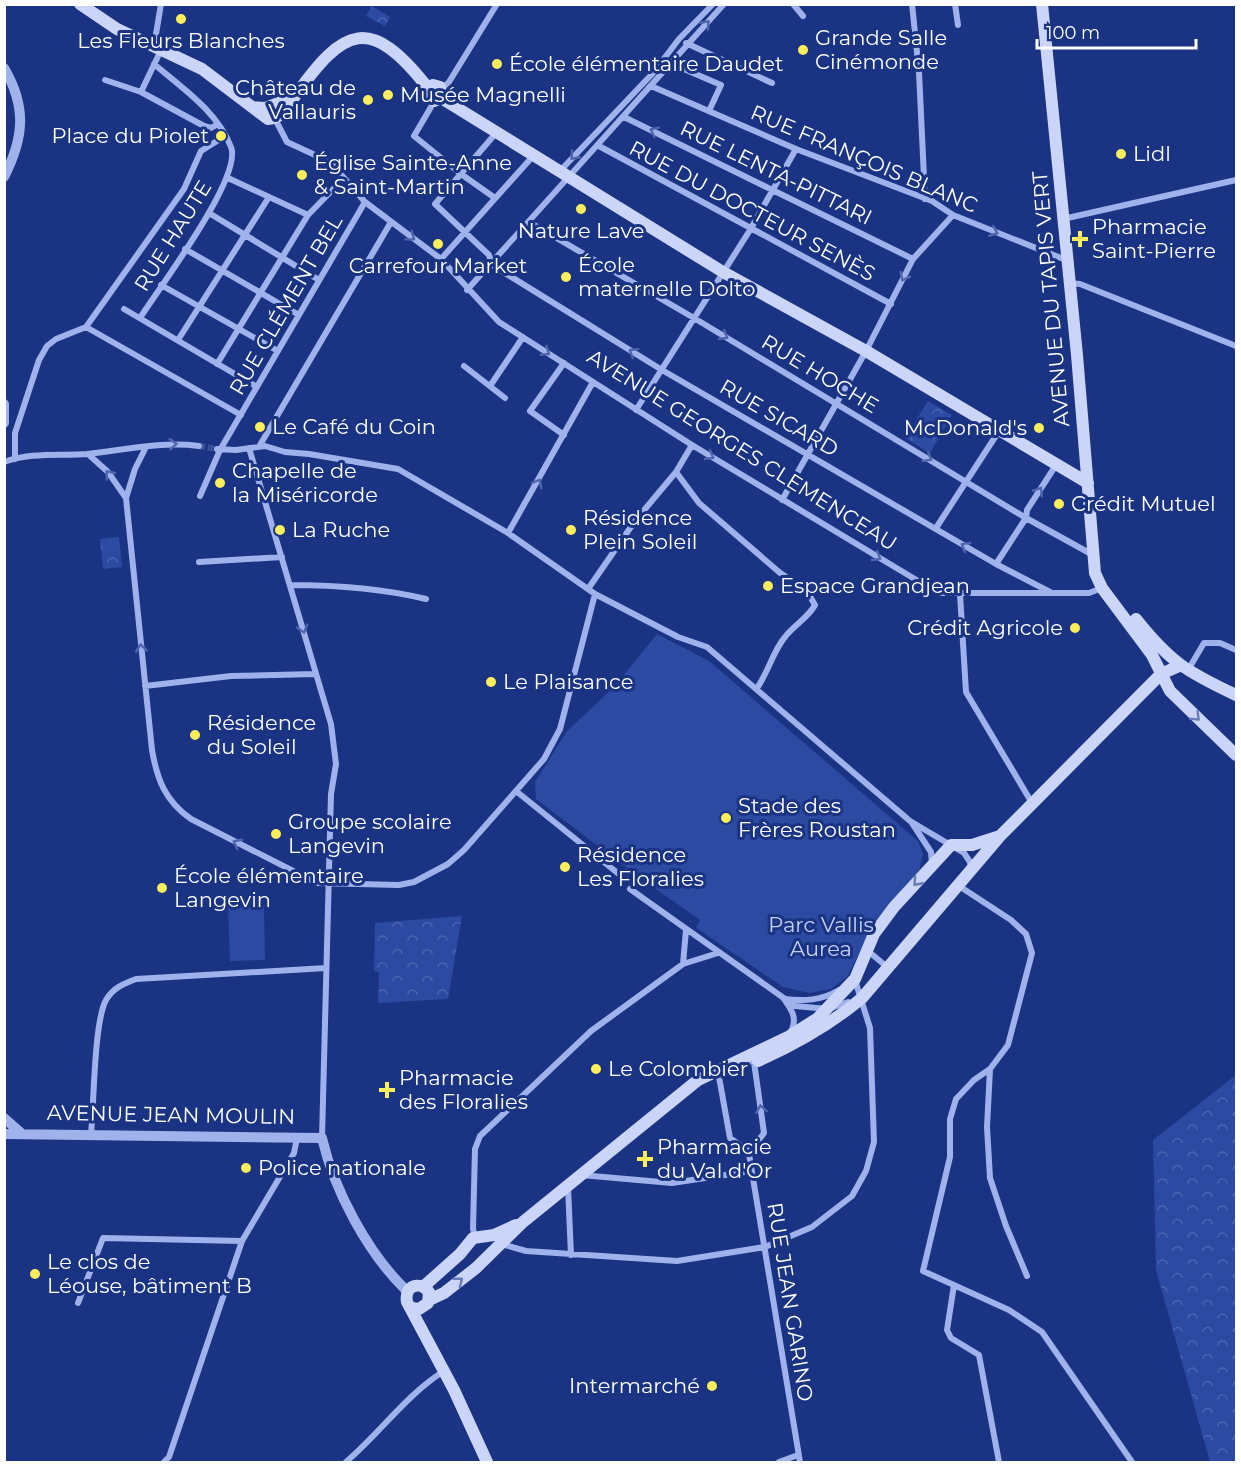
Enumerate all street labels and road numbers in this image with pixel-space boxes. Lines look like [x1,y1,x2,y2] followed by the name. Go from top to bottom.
[747,99,981,218] street label: RUE FRANÇOIS BLANC
[676,115,876,230] street label: RUE LENTA-PITTARI
[625,135,879,286] street label: RUE DU DOCTEUR SENÈS
[1027,170,1074,428] street label: AVENUE DU TAPIS VERT
[129,176,216,296] street label: RUE HAUTE
[224,210,348,399] street label: RUE CLÉMENT BEL
[757,329,883,418] street label: RUE HOCHE
[583,343,902,556] street label: AVENUE GEORGES CLEMENCEAU
[716,374,843,462] street label: RUE SICARD
[47,1100,295,1129] street label: AVENUE JEAN MOULIN
[762,1201,819,1403] street label: RUE JEAN GARINO

